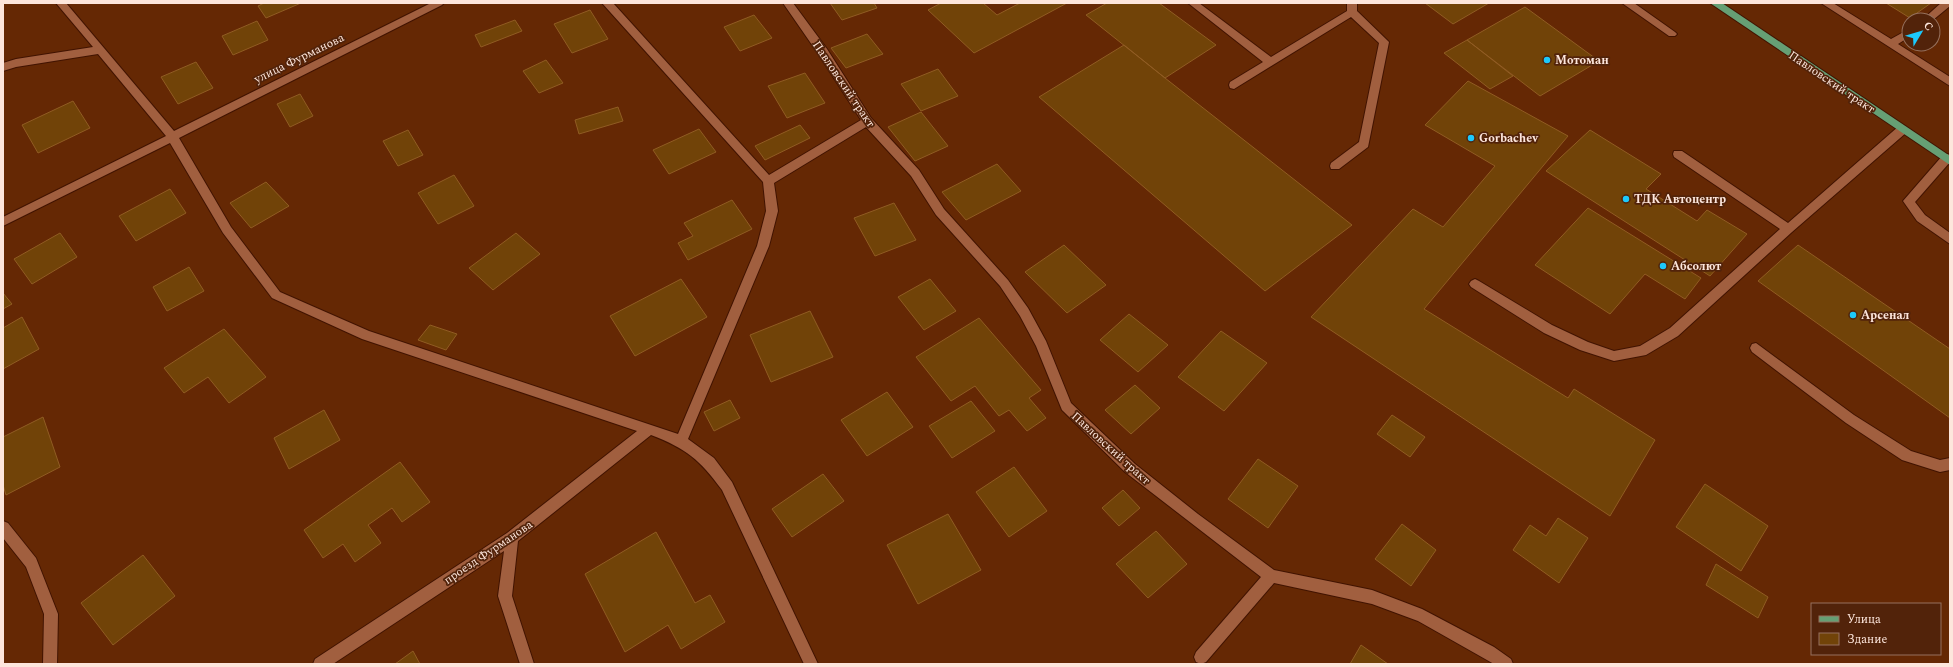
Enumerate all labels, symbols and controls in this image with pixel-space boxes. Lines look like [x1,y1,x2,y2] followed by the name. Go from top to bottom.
[1901,12,1941,52] north arrow
[1919,18,1938,35] text: С
[250,28,348,89] street label: улица Фурманова
[807,37,880,132] street label: Павловский тракт
[1784,46,1879,119] street label: Павловский тракт
[1555,51,1609,70] place label: Мотоман
[1542,55,1552,65] marker: Мотоман
[1479,129,1539,148] place label: Gorbachev
[1466,133,1476,143] marker: Gorbachev
[1634,190,1726,209] place label: ТДК Автоцентр
[1621,194,1631,204] marker: ТДК Автоцентр
[1671,257,1721,276] place label: Абсолют
[1658,261,1668,271] marker: Абсолют
[1861,306,1910,325] place label: Арсенал
[1848,310,1858,320] marker: Арсенал
[1067,407,1155,489] street label: Павловский тракт
[440,515,537,589] street label: проезд Фурманова
[1811,603,1941,655] legend
[1847,610,1881,629] text: Улица
[1847,630,1887,649] text: Здание

